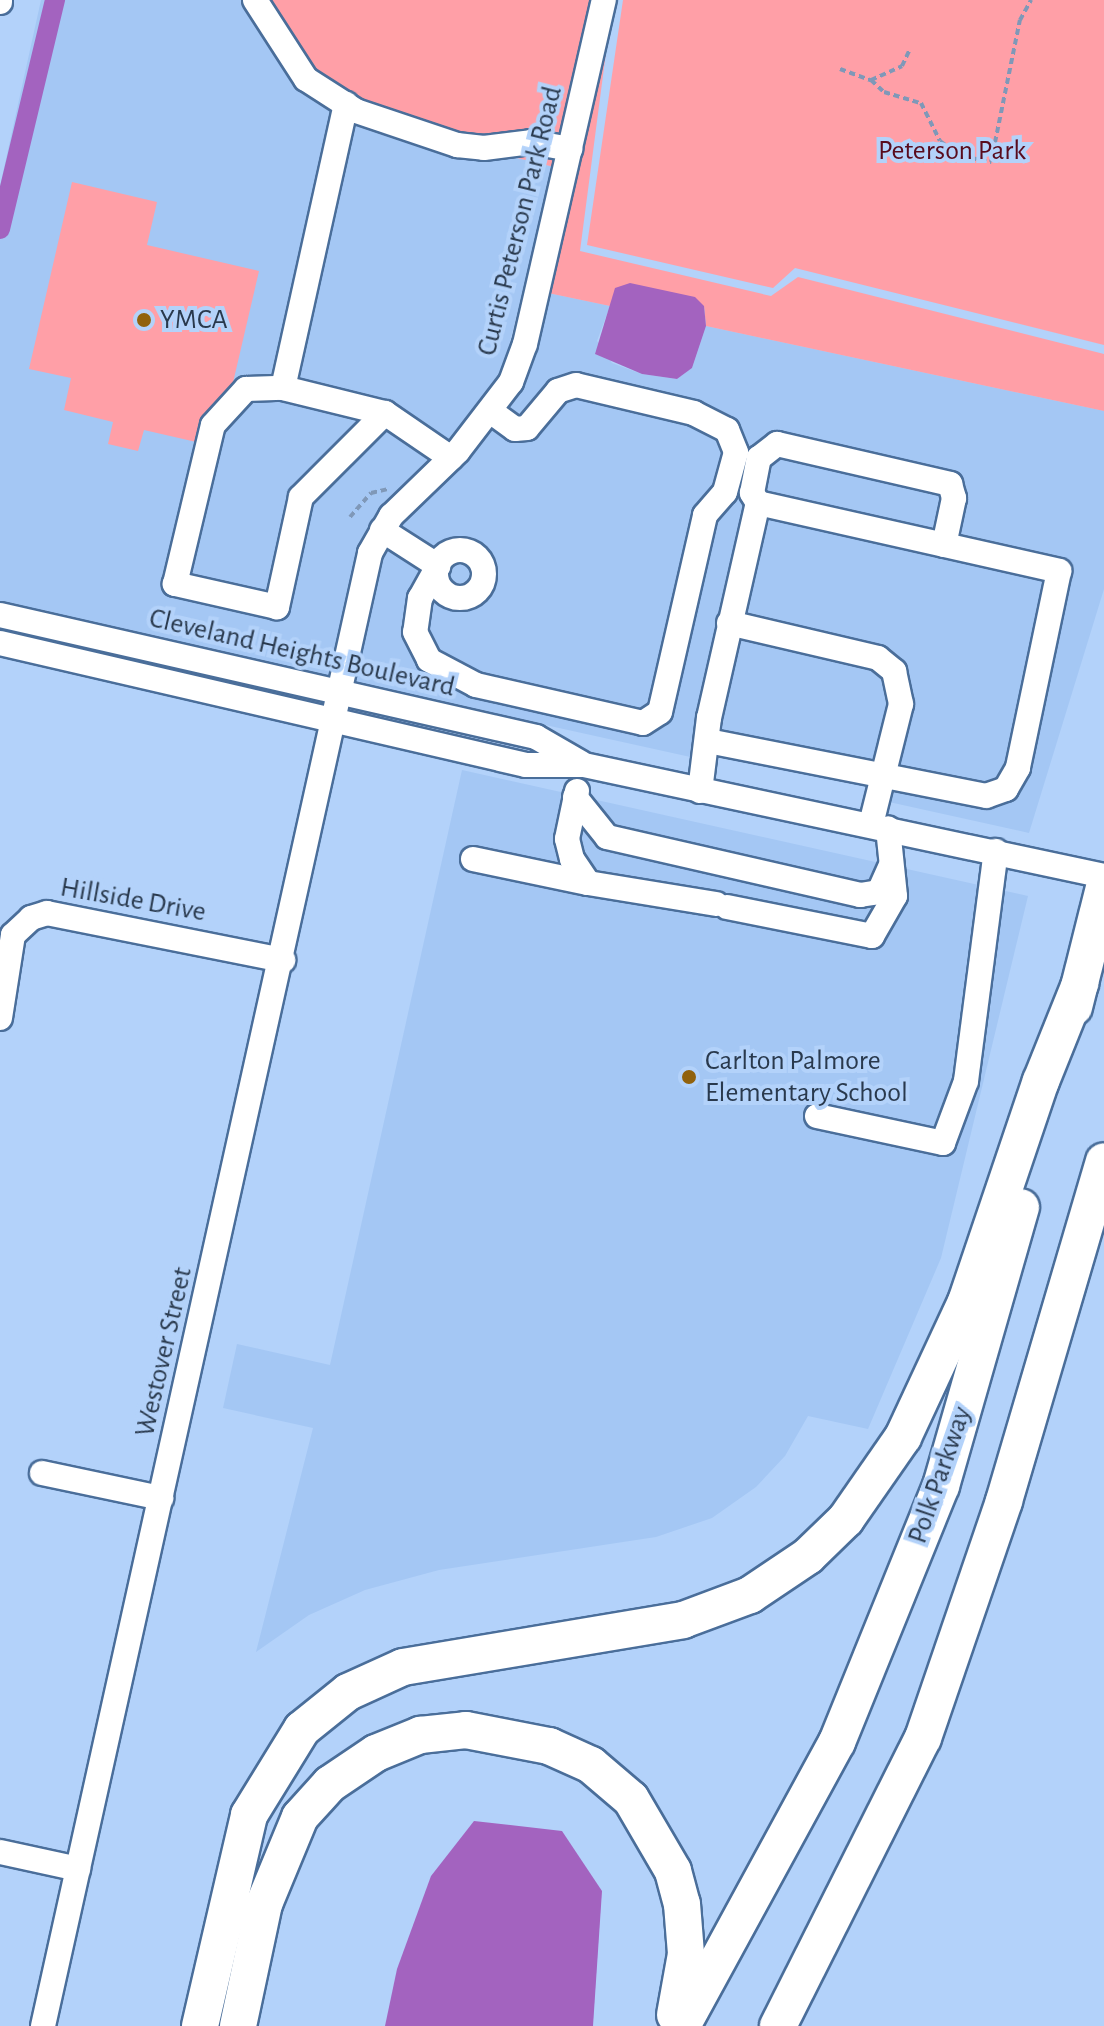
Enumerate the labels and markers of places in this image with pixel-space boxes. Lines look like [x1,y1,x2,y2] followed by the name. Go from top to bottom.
[160,303,228,337] place label: YMCA
[135,311,153,329] marker: YMCA
[705,1044,908,1110] place label: Carlton Palmore Elementary School
[680,1068,698,1086] marker: Carlton Palmore Elementary School

